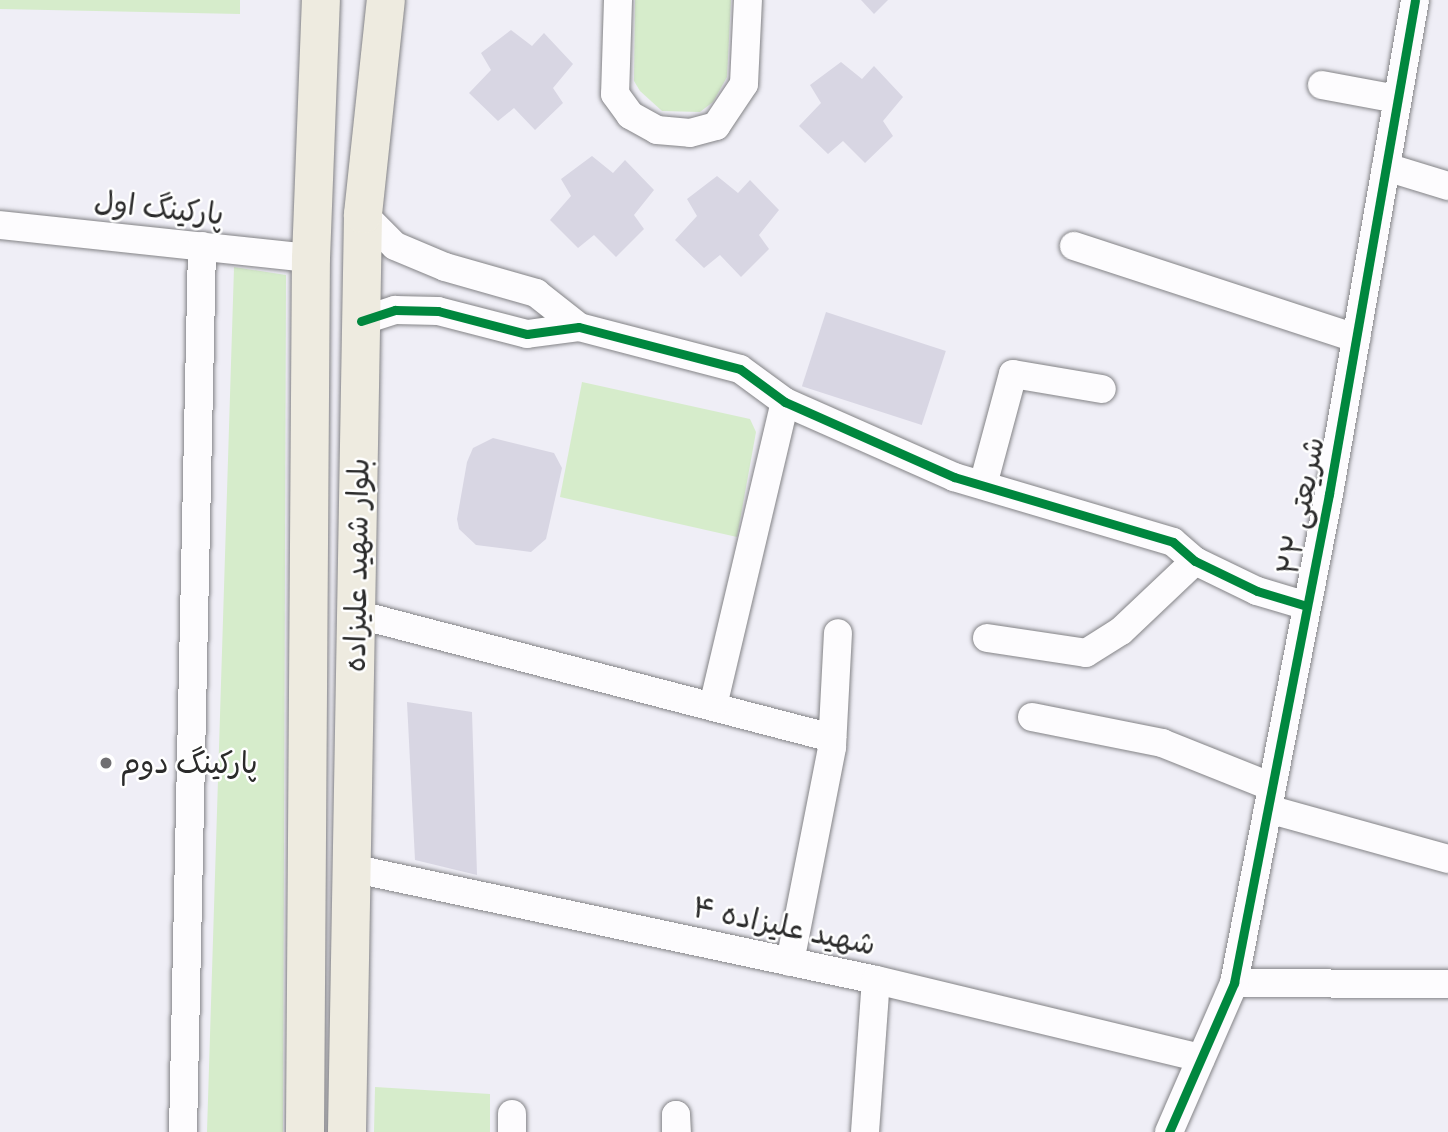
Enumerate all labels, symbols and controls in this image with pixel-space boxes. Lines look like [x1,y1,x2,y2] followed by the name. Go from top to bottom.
[92,183,226,233] street label: پارکینگ اول
[1270,434,1332,578] street label: شریعتی ۲۲
[337,458,377,672] street label: بلوار شهید علیزاده
[120,745,258,781] place label: پارکینگ دوم
[98,755,114,771] marker: پارکینگ دوم
[689,889,879,963] street label: شهید علیزاده ۴

